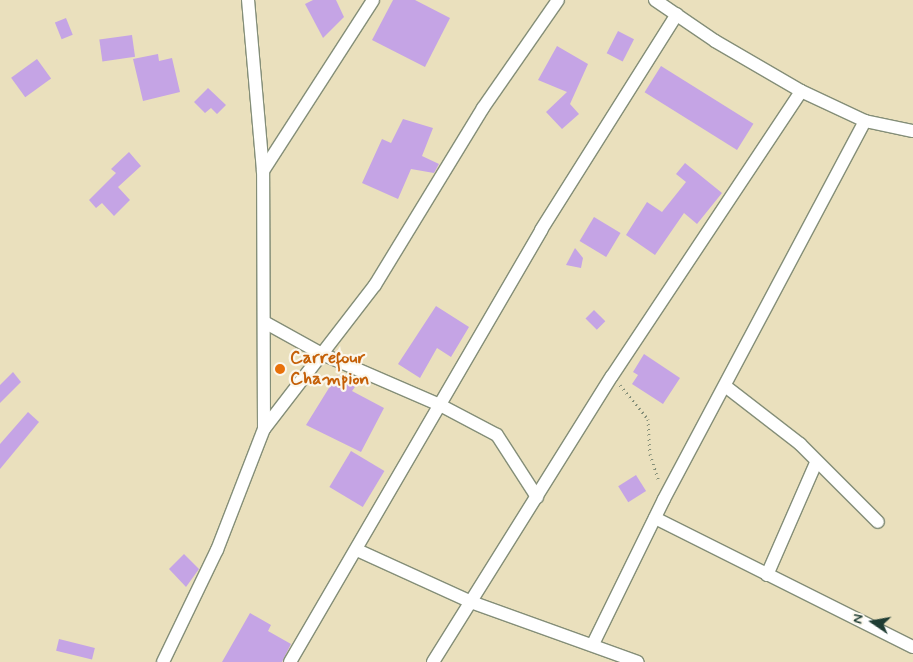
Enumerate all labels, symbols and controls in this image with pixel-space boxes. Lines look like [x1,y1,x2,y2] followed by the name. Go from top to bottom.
[290,348,369,390] place label: Carrefour Champion
[274,363,286,375] marker: Carrefour Champion
[848,597,898,647] north arrow
[849,612,868,625] text: N

